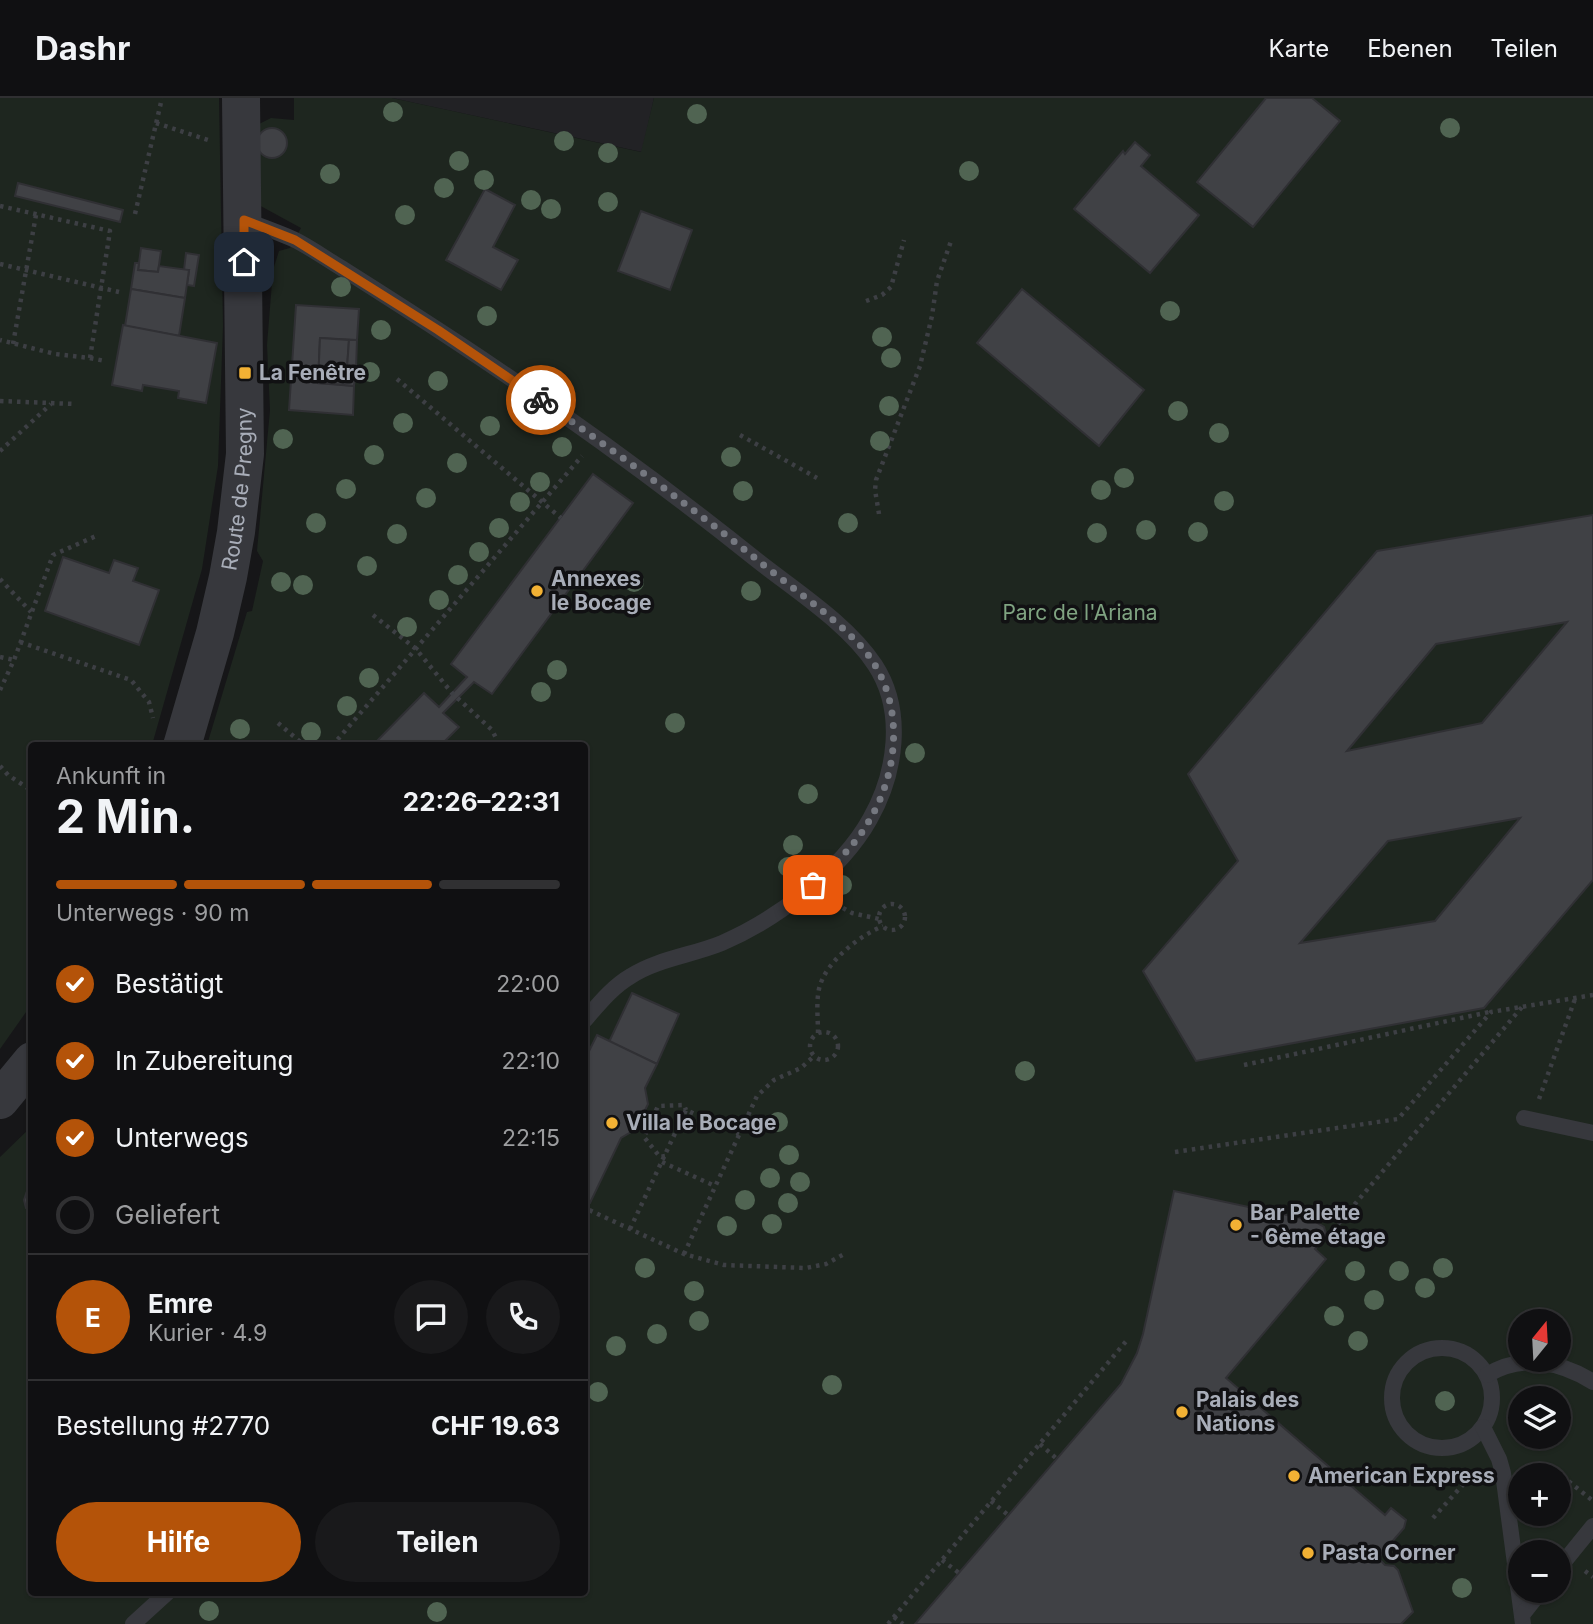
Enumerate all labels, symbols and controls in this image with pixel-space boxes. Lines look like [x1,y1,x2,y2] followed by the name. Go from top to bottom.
[35,28,130,68] text: Dashr
[1269,34,1329,63] text: Karte
[1367,34,1453,63] text: Ebenen
[1491,34,1558,63] text: Teilen
[214,232,274,292] pin
[225,243,263,281] icon: home
[259,360,366,385] place label: La Fenêtre
[237,365,253,381] marker: La Fenêtre
[506,365,576,435] courier
[522,381,560,419] icon: bike
[216,407,257,572] street label: Route de Pregny
[551,566,651,615] place label: Annexes le Bocage
[529,583,545,599] marker: Annexes le Bocage
[1002,600,1158,625] park label: Parc de l'Ariana
[56,762,166,790] text: Ankunft in
[403,786,560,817] text: 22:26–22:31
[56,788,195,844] text: 2 Min.
[783,855,843,915] pin
[794,866,832,904] icon: bag
[56,899,249,927] text: Unterwegs · 90 m
[56,965,94,1003] icon: check
[115,968,223,999] text: Bestätigt
[496,970,560,998] text: 22:00
[56,1042,94,1080] icon: check
[115,1045,293,1076] text: In Zubereitung
[501,1047,560,1075] text: 22:10
[626,1110,776,1135] place label: Villa le Bocage
[604,1115,620,1131] marker: Villa le Bocage
[56,1119,94,1157] icon: check
[115,1122,249,1153] text: Unterwegs
[502,1124,560,1152] text: 22:15
[115,1199,220,1230] text: Geliefert
[1250,1200,1386,1249] place label: Bar Palette - 6ème étage
[1228,1217,1244,1233] marker: Bar Palette - 6ème étage
[394,1280,468,1354] button: chat
[486,1280,560,1354] button: phone
[148,1288,213,1319] text: Emre
[85,1302,101,1333] text: E
[1508,1309,1572,1372] north arrow
[1508,1309,1571,1603] map controls
[148,1319,267,1347] text: Kurier · 4.9
[1508,1386,1571,1449] button: layers
[1196,1387,1299,1436] place label: Palais des Nations
[1174,1404,1190,1420] marker: Palais des Nations
[56,1410,270,1441] text: Bestellung #2770
[431,1410,560,1441] text: CHF 19.63
[1308,1463,1495,1488] place label: American Express
[1508,1463,1571,1526] button: +
[1286,1468,1302,1484] marker: American Express
[56,1502,301,1582] button: Hilfe
[315,1502,560,1582] button: Teilen
[1322,1540,1456,1565] place label: Pasta Corner
[1508,1540,1571,1603] button: −
[1300,1545,1316,1561] marker: Pasta Corner

